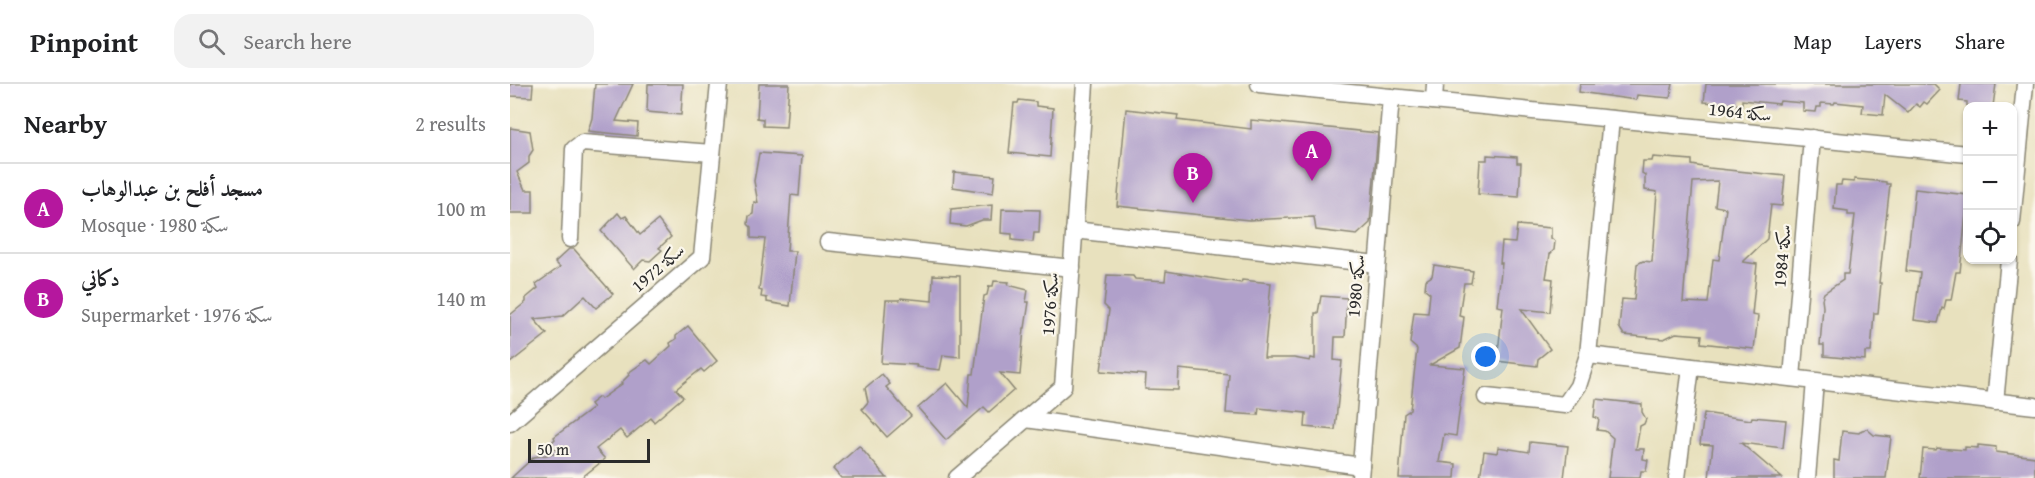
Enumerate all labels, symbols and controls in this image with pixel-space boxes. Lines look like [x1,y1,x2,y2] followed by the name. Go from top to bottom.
[174,14,594,68] search box
[30,21,138,62] text: Pinpoint
[195,25,228,58] icon: search
[243,25,352,57] text: Search here
[1793,26,1832,57] text: Map
[1865,26,1922,57] text: Layers
[1955,26,2005,57] text: Share
[1707,95,1773,128] street label: سكة 1964
[1963,102,2017,264] map controls
[1963,102,2017,156] button: +
[24,104,107,143] text: Nearby
[415,109,486,138] text: 2 results
[1292,132,1332,181] pin: A
[1174,154,1212,203] pin: B
[1963,156,2017,210] button: −
[81,172,263,204] text: مسجد أفلح بن عبدالوهاب
[37,194,50,223] text: A
[436,194,486,223] text: 100 m
[81,210,229,239] text: Mosque · سكة 1980
[1963,210,2017,264] button: locate
[1765,223,1798,289] street label: سكة 1984
[625,237,690,299] street label: سكة 1972
[1339,253,1372,319] street label: سكة 1980
[81,262,120,294] text: دكاني
[1034,271,1065,336] street label: سكة 1976
[37,284,50,313] text: B
[436,284,486,313] text: 140 m
[81,300,273,329] text: Supermarket · سكة 1976
[1471,342,1500,371] your location
[528,436,650,464] scale bar
[537,437,569,461] text: 50 m

